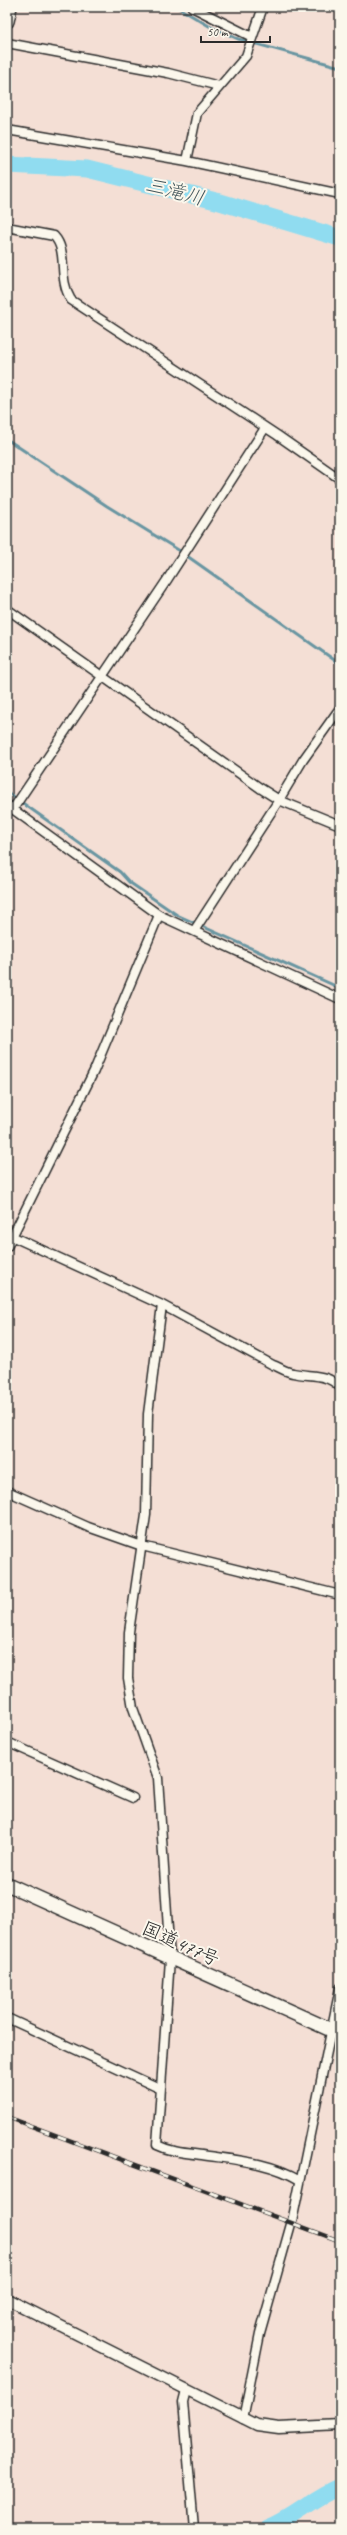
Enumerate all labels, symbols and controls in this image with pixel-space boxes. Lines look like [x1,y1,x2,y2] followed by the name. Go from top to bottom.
[201,18,270,44] scale bar
[207,24,229,40] text: 50 m
[143,172,207,211] water label: 三滝川
[138,1916,223,1972] street label: 国道477号

